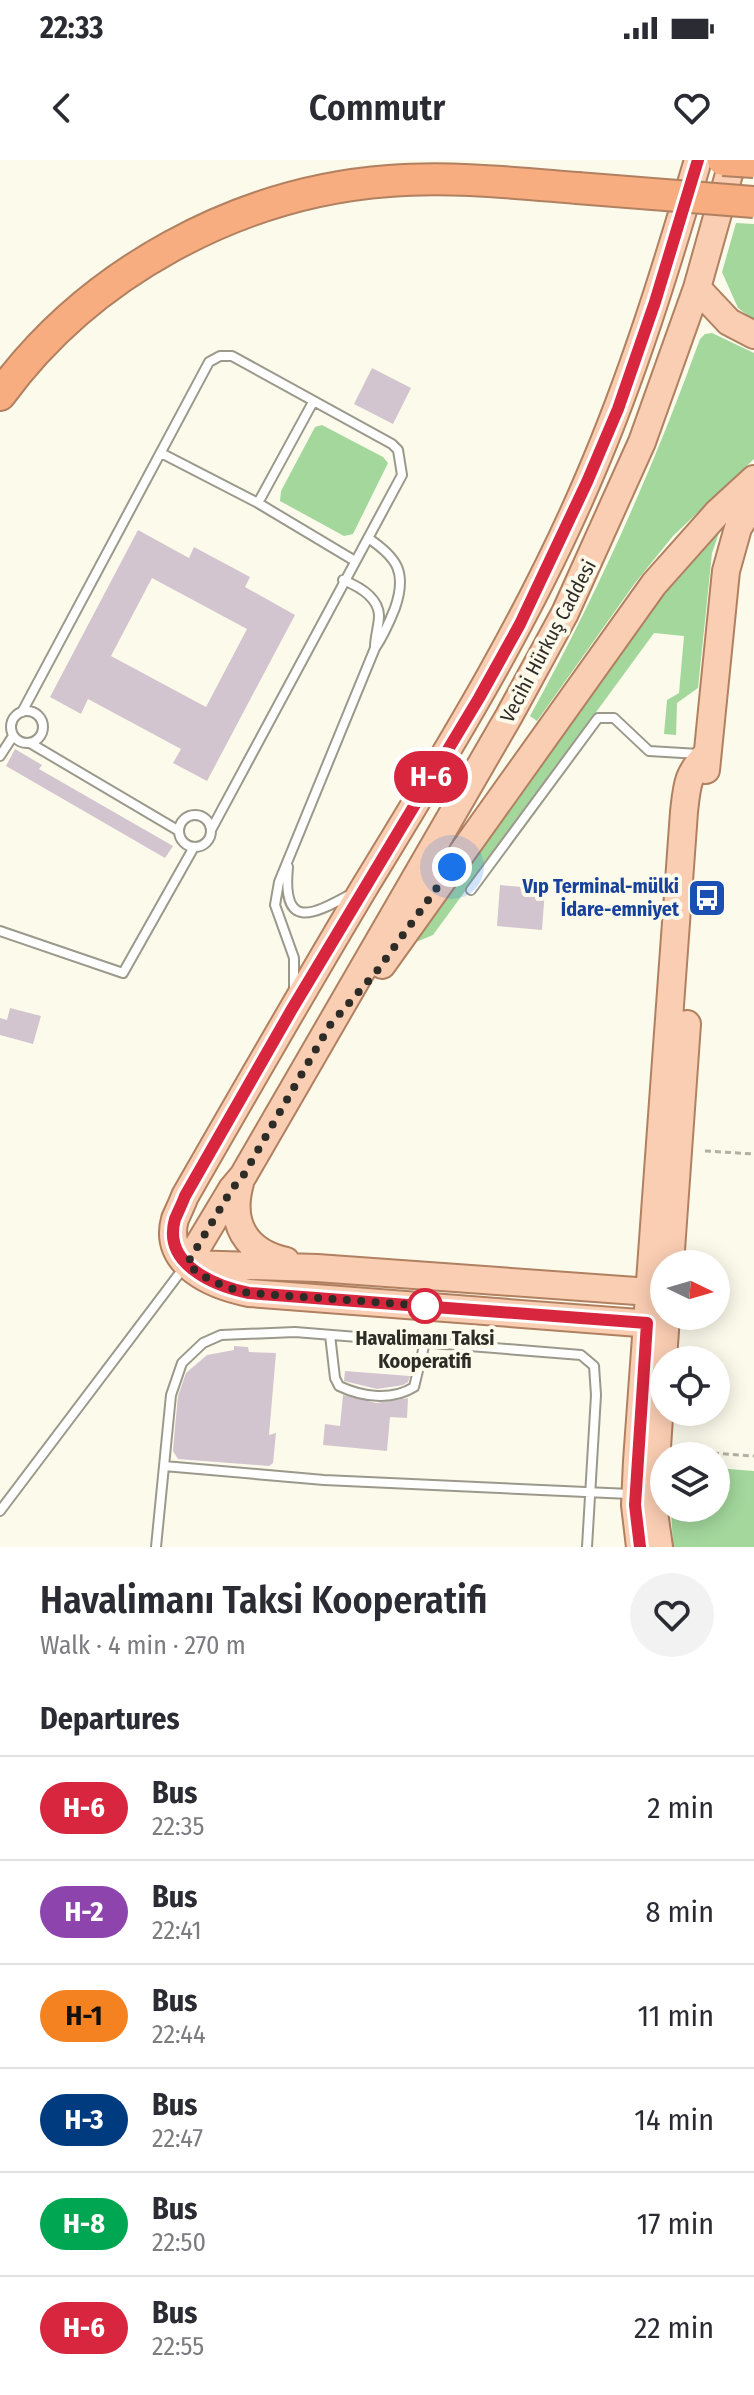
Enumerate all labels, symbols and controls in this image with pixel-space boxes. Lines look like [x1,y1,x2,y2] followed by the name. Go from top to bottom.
[40,10,104,46] text: 22:33
[40,86,84,130] icon: back
[309,86,445,130] text: Commutr
[670,86,714,130] icon: heart
[495,556,602,727] street label: Vecihi Hürkuş Caddesi
[385,751,477,803] line badge: H-6
[410,760,452,793] text: H-6
[432,847,472,887] your location
[521,874,680,921] place label: Vıp Terminal-mülki İdare-emniyet
[686,877,728,919] bus stop icon: Vıp Terminal-mülki İdare-emniyet
[650,1250,730,1330] north arrow
[650,1250,730,1522] map controls
[408,1289,442,1323] marker: Havalimanı Taksi Kooperatifi
[356,1326,494,1373] place label: Havalimanı Taksi Kooperatifi
[650,1346,730,1426] button: locate
[650,1442,730,1522] button: layers
[630,1573,714,1657] button: heart
[40,1577,488,1623] text: Havalimanı Taksi Kooperatifi
[40,1630,246,1661] text: Walk · 4 min · 270 m
[40,1701,180,1737] text: Departures
[152,1775,197,1811] text: Bus
[647,1790,714,1826] text: 2 min
[63,1791,105,1824] text: H-6
[152,1811,204,1842] text: 22:35
[152,1879,197,1915] text: Bus
[646,1894,714,1930] text: 8 min
[65,1895,103,1928] text: H-2
[152,1915,202,1946] text: 22:41
[152,1983,197,2019] text: Bus
[638,1998,714,2034] text: 11 min
[65,1999,103,2032] text: H-1
[152,2019,205,2050] text: 22:44
[152,2087,197,2123] text: Bus
[634,2102,714,2138] text: 14 min
[65,2103,103,2136] text: H-3
[152,2123,203,2154] text: 22:47
[152,2191,197,2227] text: Bus
[637,2206,714,2242] text: 17 min
[63,2207,105,2240] text: H-8
[152,2227,206,2258] text: 22:50
[152,2295,197,2331] text: Bus
[634,2310,714,2346] text: 22 min
[63,2311,105,2344] text: H-6
[152,2331,204,2362] text: 22:55

